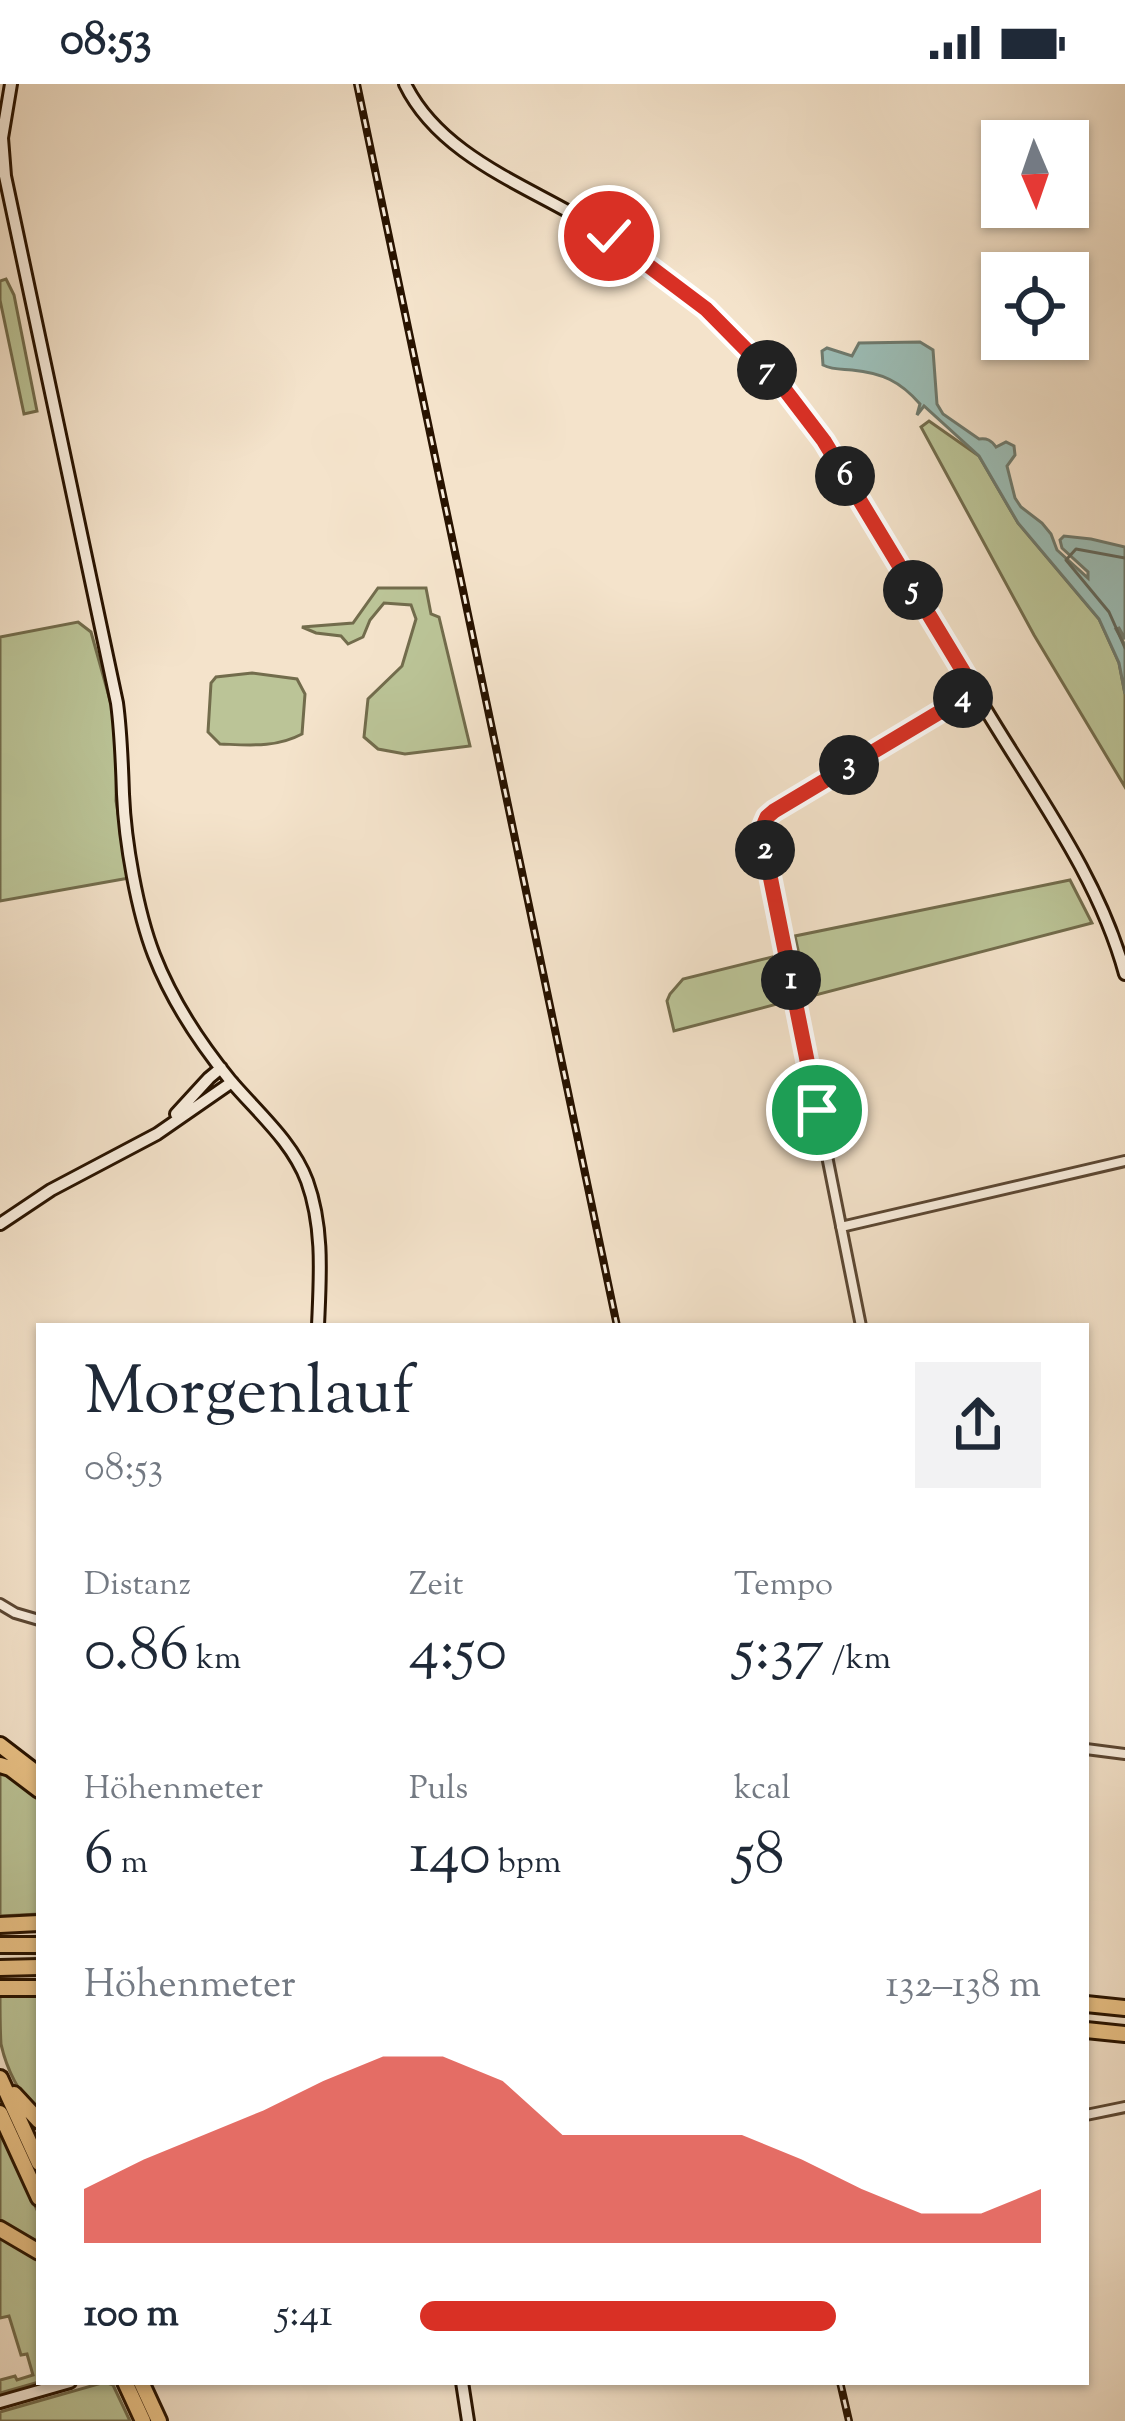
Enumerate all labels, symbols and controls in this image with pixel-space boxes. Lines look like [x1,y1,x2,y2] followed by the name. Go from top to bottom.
[60,10,152,75] text: 08:53
[981,120,1089,228] north arrow
[981,120,1089,360] map controls
[558,185,660,287] pin
[576,203,642,269] icon: check
[981,252,1089,360] button: locate
[737,340,797,400] pin: 7
[759,346,775,394] text: 7
[815,446,875,506] pin: 6
[837,452,853,500] text: 6
[883,560,943,620] pin: 5
[907,566,919,614] text: 5
[933,668,993,728] pin: 4
[955,674,971,722] text: 4
[819,735,879,795] pin: 3
[842,741,856,789] text: 3
[735,820,795,880] pin: 2
[757,826,773,874] text: 2
[761,950,821,1010] pin: 1
[785,956,797,1004] text: 1
[766,1059,868,1161] pin
[784,1077,850,1143] icon: arrive
[84,1349,415,1444] text: Morgenlauf
[915,1362,1041,1488] button: share
[84,1442,163,1498] text: 08:53
[84,1562,191,1610] text: Distanz
[409,1562,463,1610] text: Zeit
[734,1562,833,1610] text: Tempo
[84,1610,189,1697] text: 0.86
[409,1610,507,1697] text: 4:50
[734,1610,824,1697] text: 5:37
[189,1636,241,1684] text: km
[824,1636,891,1684] text: /km
[84,1766,263,1814] text: Höhenmeter
[409,1766,468,1814] text: Puls
[734,1766,791,1814] text: kcal
[84,1814,114,1901] text: 6
[409,1814,491,1901] text: 140
[734,1814,785,1901] text: 58
[114,1840,148,1888] text: m
[491,1840,561,1888] text: bpm
[84,1959,296,2015] text: Höhenmeter
[886,1959,1041,2015] text: 132–138 m
[84,2288,179,2344] text: 100 m
[276,2288,332,2344] text: 5:41

